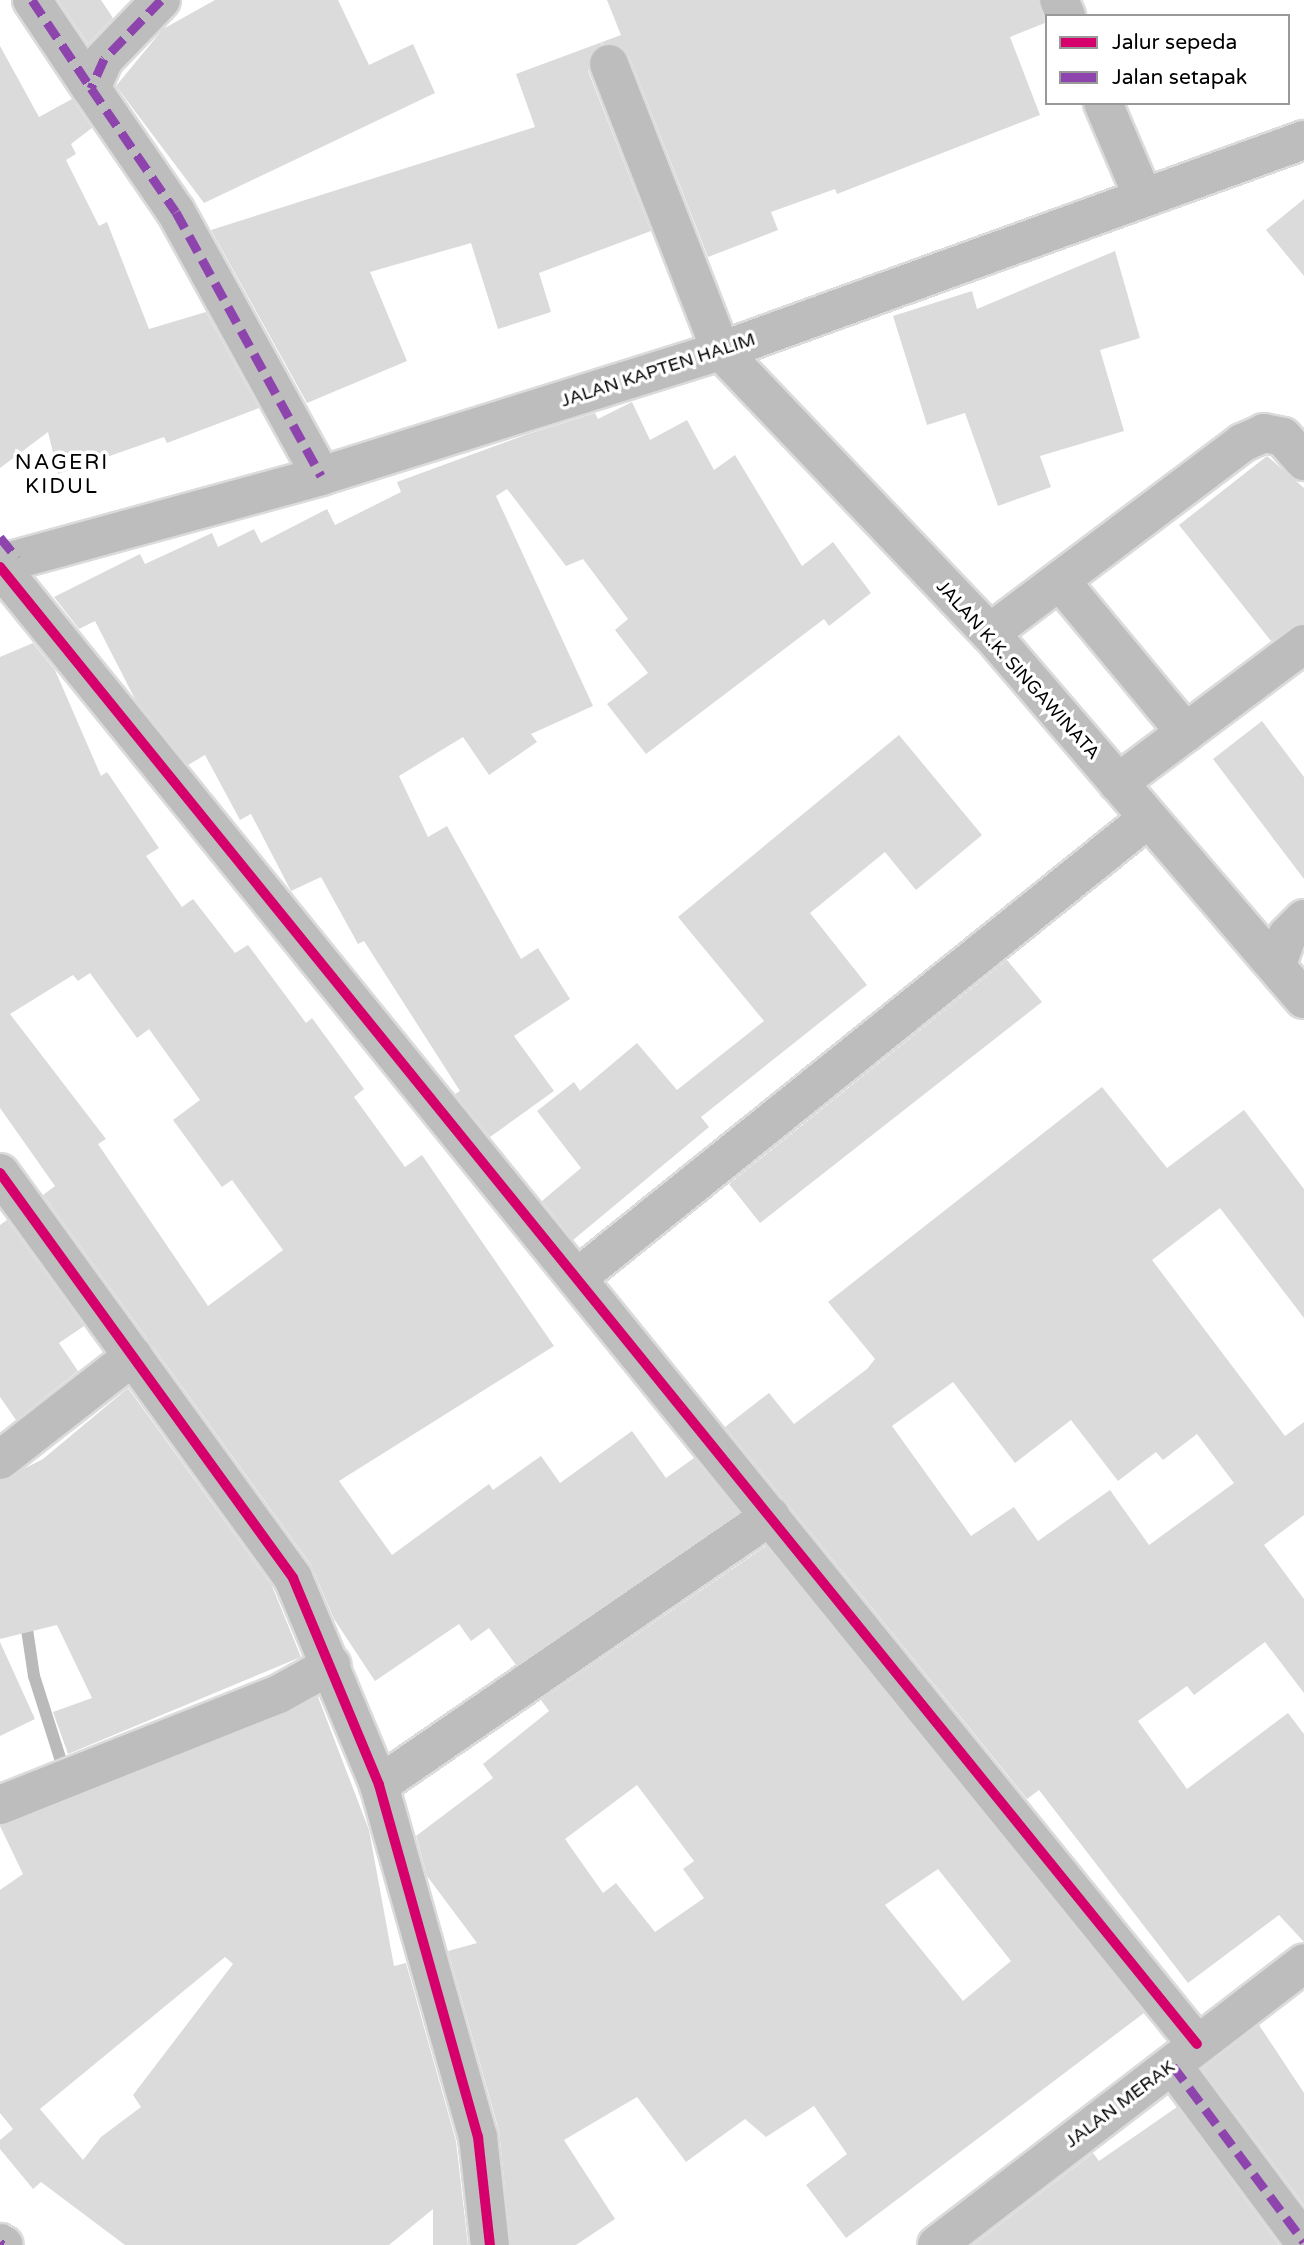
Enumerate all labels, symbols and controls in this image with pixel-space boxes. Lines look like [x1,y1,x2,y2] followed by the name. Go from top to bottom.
[1045,14,1290,105] legend
[1112,30,1237,55] text: Jalur sepeda
[1112,65,1247,90] text: Jalan setapak
[558,328,758,412] street label: JALAN KAPTEN HALIM
[16,450,108,500] district label: NAGERI KIDUL
[932,576,1104,764] street label: JALAN K.K. SINGAWINATA
[1061,2056,1179,2152] street label: JALAN MERAK

